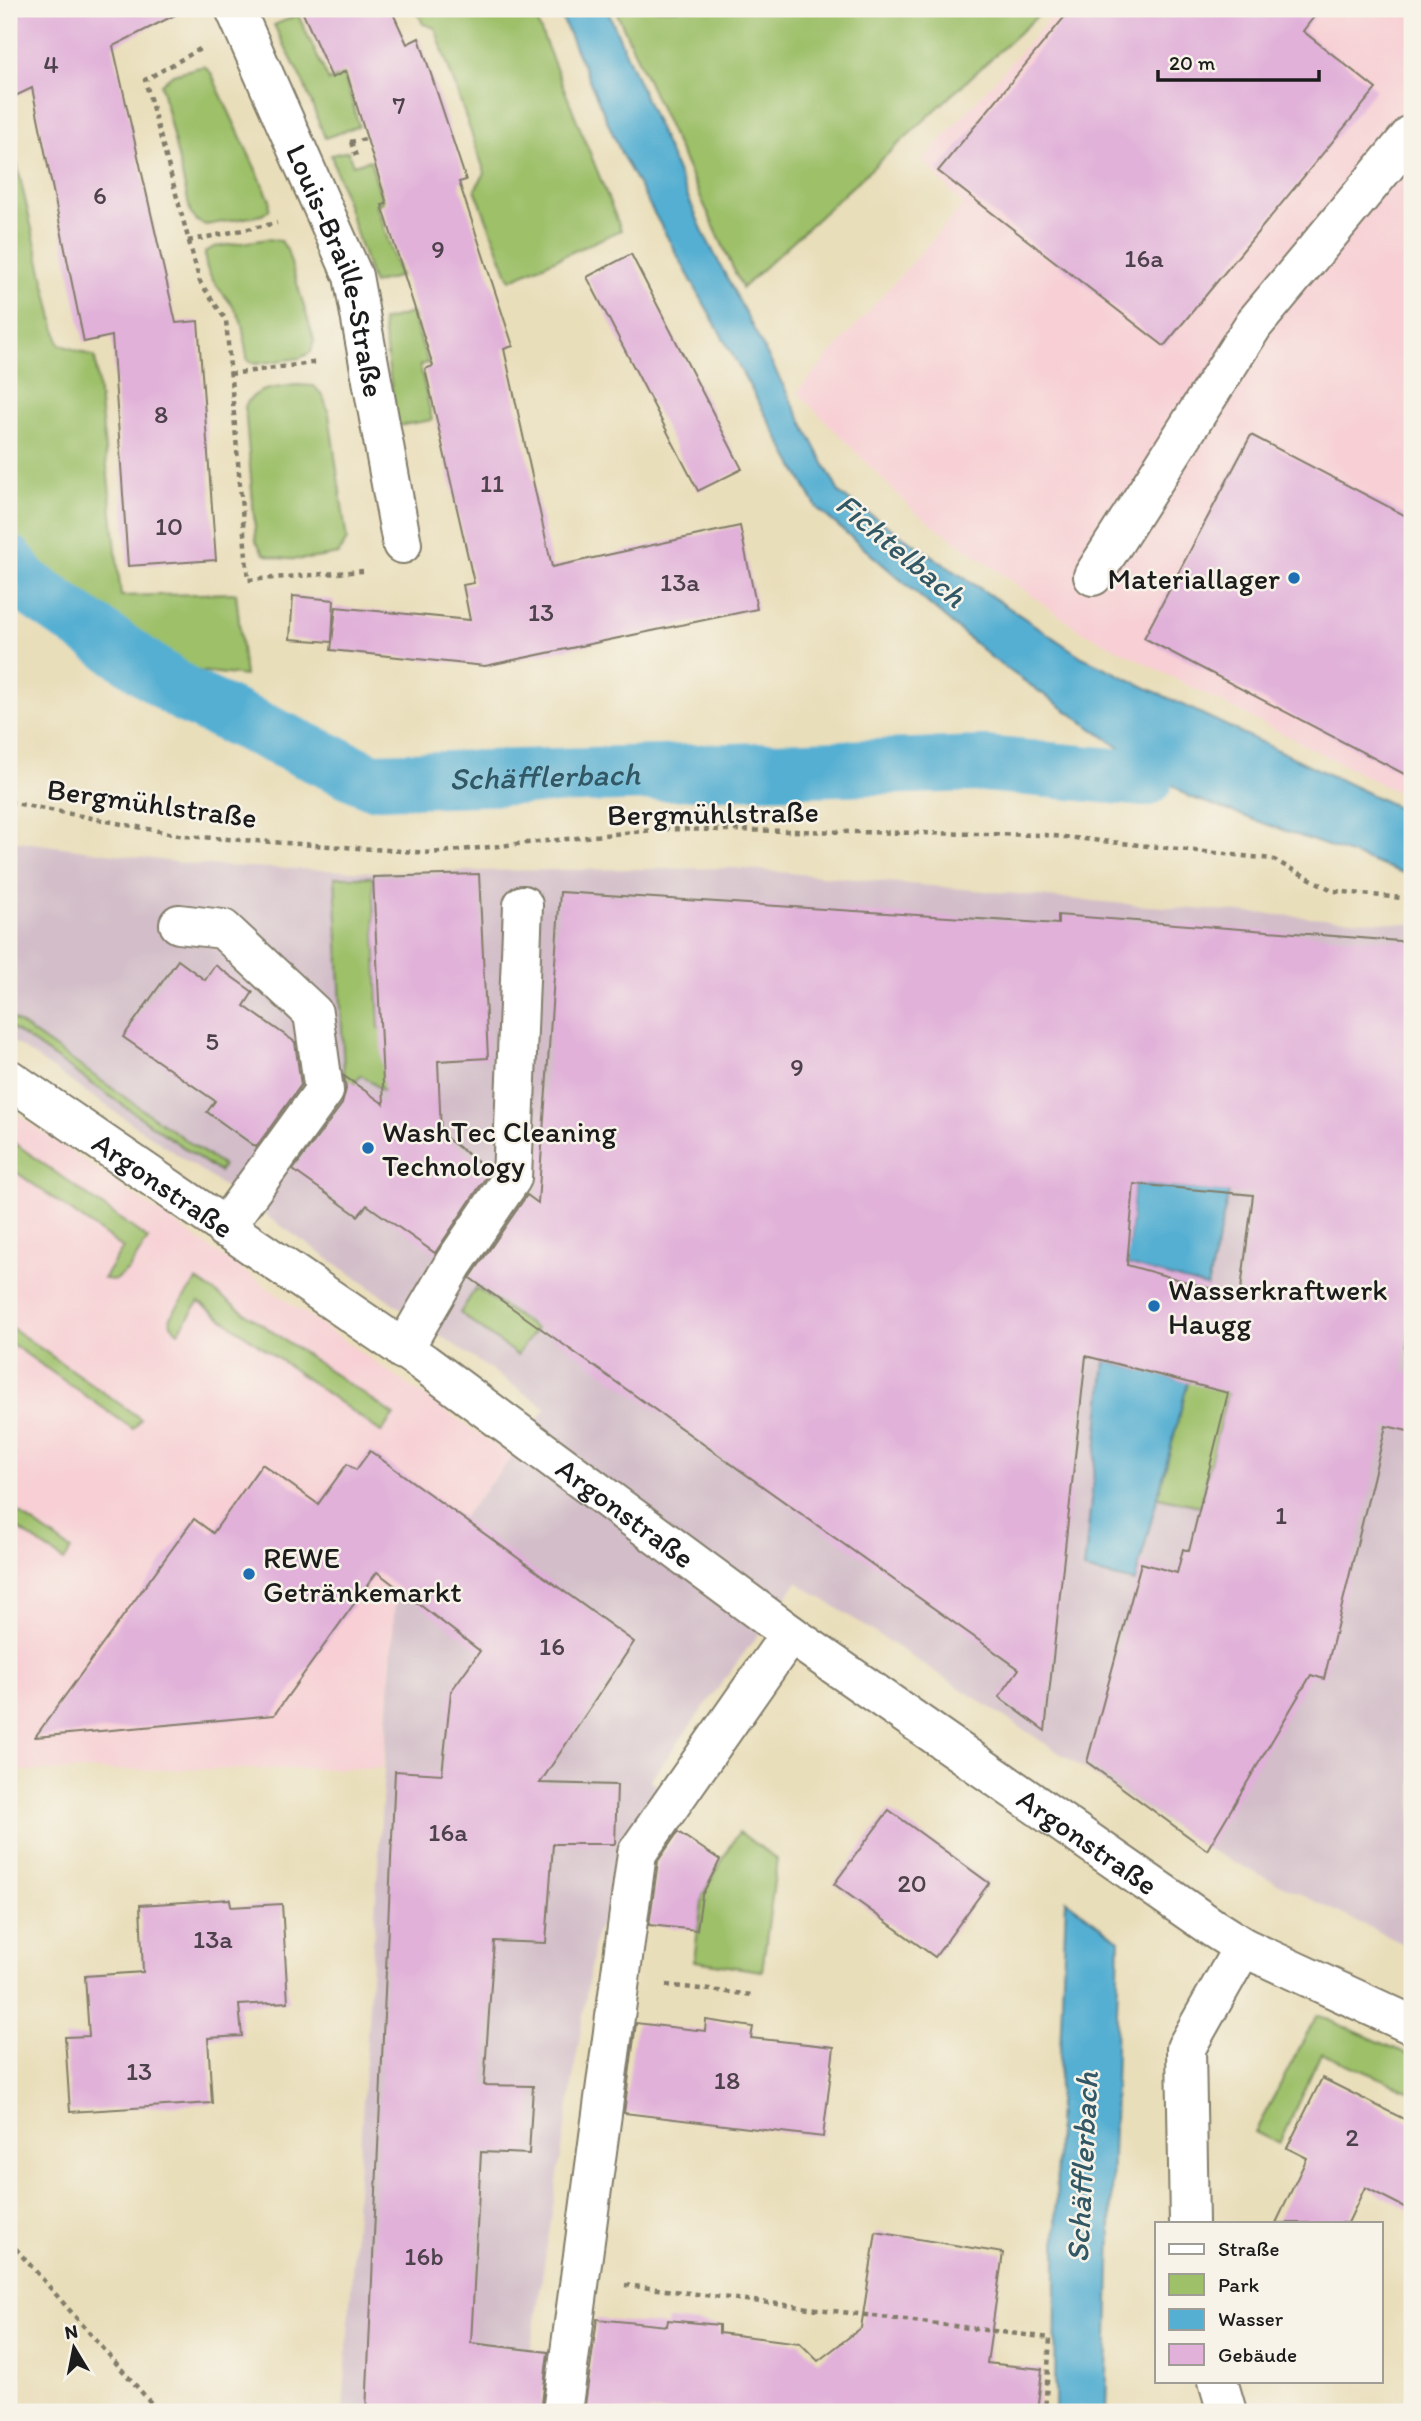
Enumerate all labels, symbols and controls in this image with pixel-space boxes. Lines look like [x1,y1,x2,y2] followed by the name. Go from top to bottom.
[1158,38,1320,82] scale bar
[43,48,59,80] house number: 4
[1169,50,1216,75] text: 20 m
[393,89,406,121] house number: 7
[278,138,393,400] street label: Louis-Braille-Straße
[93,179,107,211] house number: 6
[431,233,445,265] house number: 9
[1124,242,1164,274] house number: 16a
[154,398,168,430] house number: 8
[480,467,504,499] house number: 11
[828,485,974,616] water label: Fichtelbach
[155,510,183,542] house number: 10
[1108,560,1280,597] place label: Materiallager
[660,566,700,598] house number: 13a
[1286,570,1302,586] marker: Materiallager
[528,596,554,628] house number: 13
[449,755,642,798] water label: Schäfflerbach
[45,770,259,836] street label: Bergmühlstraße
[607,793,819,833] street label: Bergmühlstraße
[205,1025,219,1057] house number: 5
[790,1051,804,1083] house number: 9
[382,1113,617,1184] place label: WashTec Cleaning Technology
[86,1123,241,1246] street label: Argonstraße
[360,1140,376,1156] marker: WashTec Cleaning Technology
[1168,1271,1387,1342] place label: Wasserkraftwerk Haugg
[1146,1298,1162,1314] marker: Wasserkraftwerk Haugg
[549,1449,702,1576] street label: Argonstraße
[1275,1499,1287,1531] house number: 1
[263,1539,461,1610] place label: REWE Getränkemarkt
[241,1566,257,1582] marker: REWE Getränkemarkt
[539,1630,565,1662] house number: 16
[1010,1779,1165,1903] street label: Argonstraße
[428,1816,468,1848] house number: 16a
[897,1867,927,1899] house number: 20
[193,1923,233,1955] house number: 13a
[126,2055,152,2087] house number: 13
[714,2064,740,2096] house number: 18
[1058,2070,1106,2263] water label: Schäfflerbach
[1345,2121,1359,2153] house number: 2
[1155,2222,1382,2382] legend
[1218,2236,1279,2261] text: Straße
[404,2240,444,2272] house number: 16b
[1218,2272,1260,2297] text: Park
[1218,2306,1284,2331] text: Wasser
[38,2312,108,2382] north arrow
[63,2319,79,2344] text: N
[1218,2342,1297,2367] text: Gebäude

